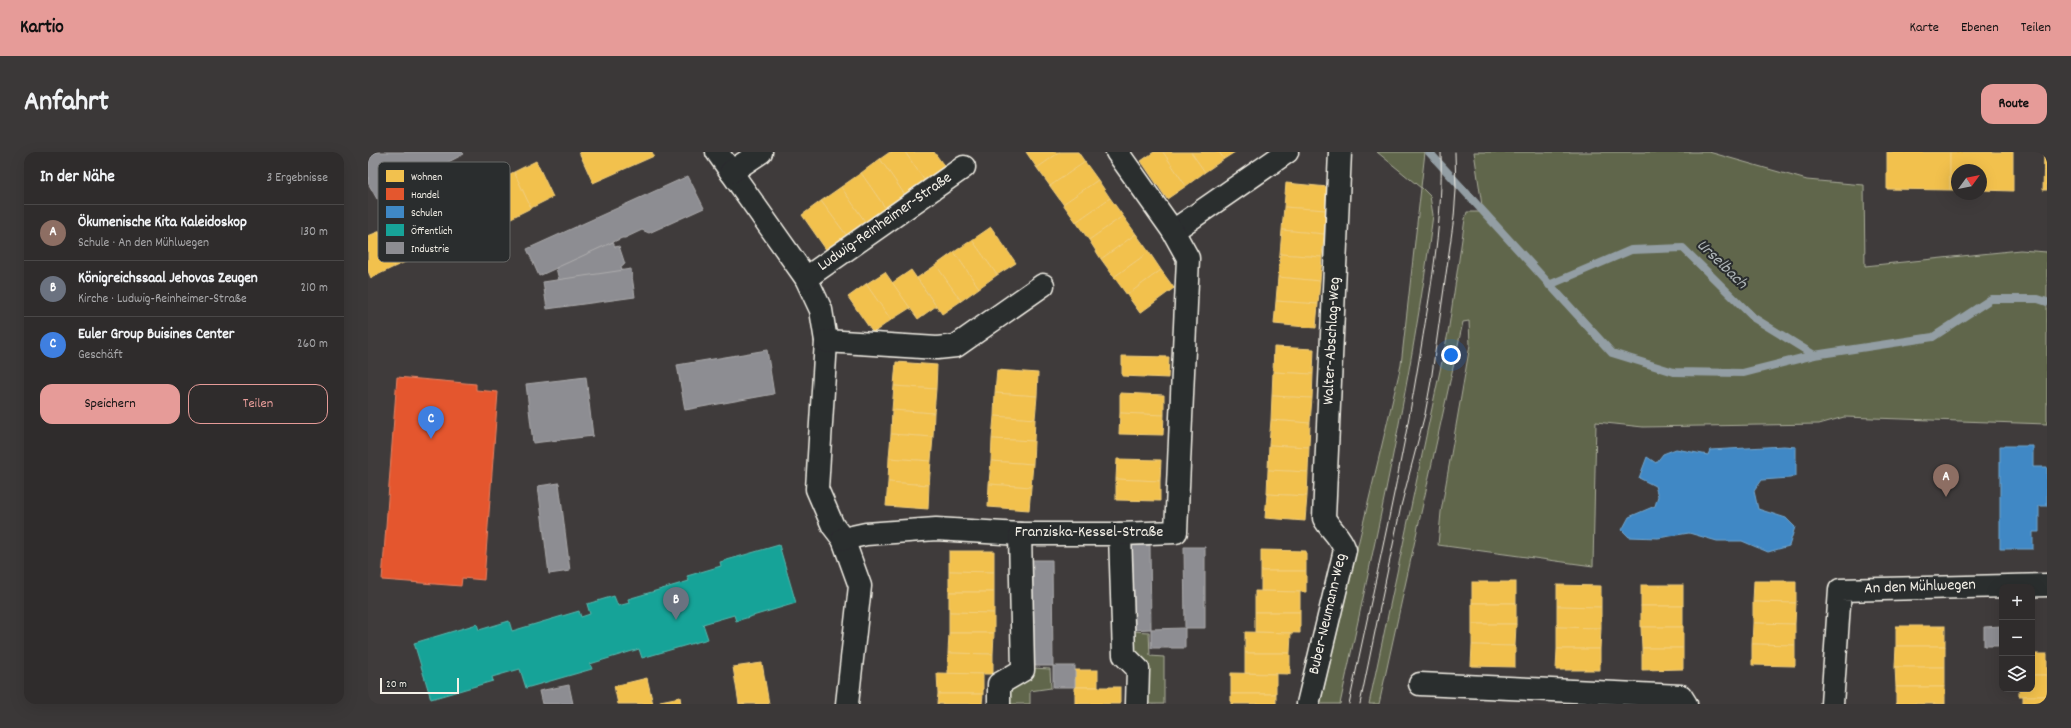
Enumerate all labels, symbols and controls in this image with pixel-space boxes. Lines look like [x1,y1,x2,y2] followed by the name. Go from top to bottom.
[20,15,64,42] text: Kartio
[1909,18,1939,38] text: Karte
[1961,18,1999,38] text: Ebenen
[2021,18,2051,38] text: Teilen
[24,84,109,124] text: Anfahrt
[1981,84,2047,124] button: Route
[378,162,510,262] legend
[1951,164,1987,200] north arrow
[40,166,115,190] text: In der Nähe
[813,167,957,277] street label: Ludwig-Reinheimer-Straße
[266,169,328,188] text: 3 Ergebnisse
[411,170,442,186] text: Wohnen
[411,188,440,204] text: Handel
[411,206,443,222] text: Schulen
[78,212,247,234] text: Ökumenische Kita Kaleidoskop
[49,223,57,242] text: A
[300,223,328,242] text: 130 m
[411,224,453,240] text: Öffentlich
[78,234,209,253] text: Schule · An den Mühlwegen
[1690,234,1753,296] water label: Urselbach
[411,242,449,258] text: Industrie
[78,268,258,290] text: Königreichssaal Jehovas Zeugen
[1317,276,1347,406] street label: Walter-Abschlag-Weg
[50,279,56,298] text: B
[300,279,328,298] text: 210 m
[78,290,247,309] text: Kirche · Ludwig-Reinheimer-Straße
[78,324,234,346] text: Euler Group Buisines Center
[50,335,56,354] text: C
[297,335,328,354] text: 260 m
[1441,345,1461,365] your location
[78,346,123,365] text: Geschäft
[40,384,180,424] button: Speichern
[188,384,328,424] button: Teilen
[418,406,444,439] pin: C
[1933,464,1959,497] pin: A
[1015,521,1163,544] street label: Franziska-Kessel-Straße
[1303,551,1353,677] street label: Buber-Neumann-Weg
[1864,574,1976,600] street label: An den Mühlwegen
[1999,584,2035,692] map controls
[1999,584,2035,620] button: +
[663,587,689,620] pin: B
[1999,620,2035,656] button: −
[1999,656,2035,692] button: layers
[380,676,459,695] scale bar
[386,677,407,693] text: 20 m

